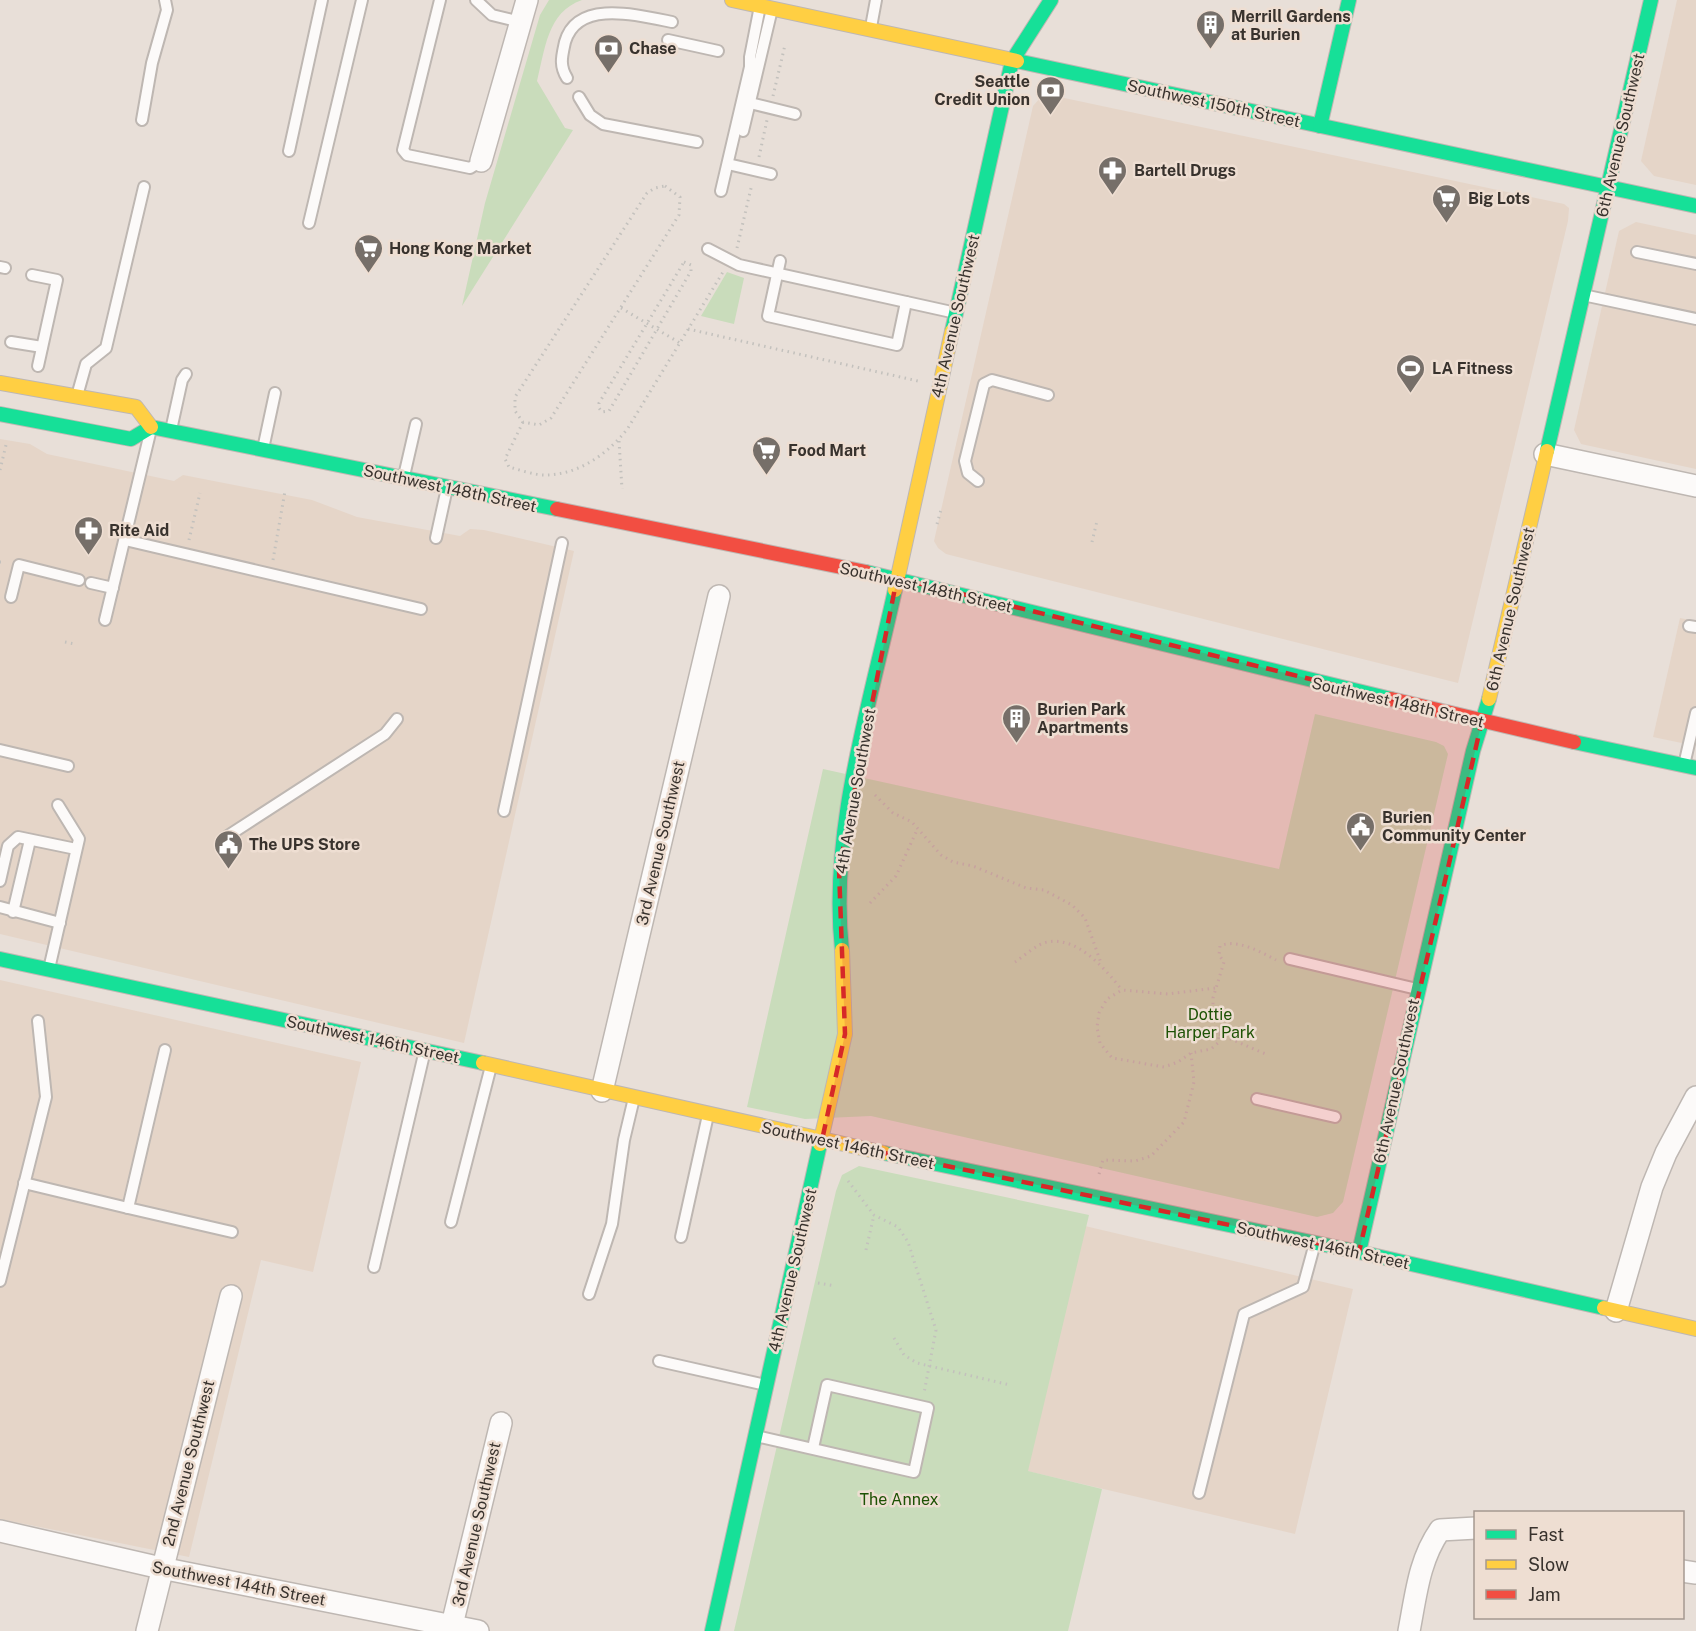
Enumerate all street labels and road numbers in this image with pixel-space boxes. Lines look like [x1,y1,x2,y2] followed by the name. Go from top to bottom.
[1592,51,1649,219] street label: 6th Avenue Southwest
[1126,76,1302,131] street label: Southwest 150th Street
[927,232,984,400] street label: 4th Avenue Southwest
[362,461,538,516] street label: Southwest 148th Street
[1482,525,1539,693] street label: 6th Avenue Southwest
[838,558,1014,617] street label: Southwest 148th Street
[1310,673,1486,732] street label: Southwest 148th Street
[832,707,879,875] street label: 4th Avenue Southwest
[632,759,689,927] street label: 3rd Avenue Southwest
[1370,997,1423,1165] street label: 6th Avenue Southwest
[285,1012,461,1067] street label: Southwest 146th Street
[760,1118,936,1173] street label: Southwest 146th Street
[764,1186,821,1354] street label: 4th Avenue Southwest
[1235,1218,1411,1273] street label: Southwest 146th Street
[159,1378,218,1548] street label: 2nd Avenue Southwest
[448,1440,505,1608] street label: 3rd Avenue Southwest
[151,1557,327,1610] street label: Southwest 144th Street

